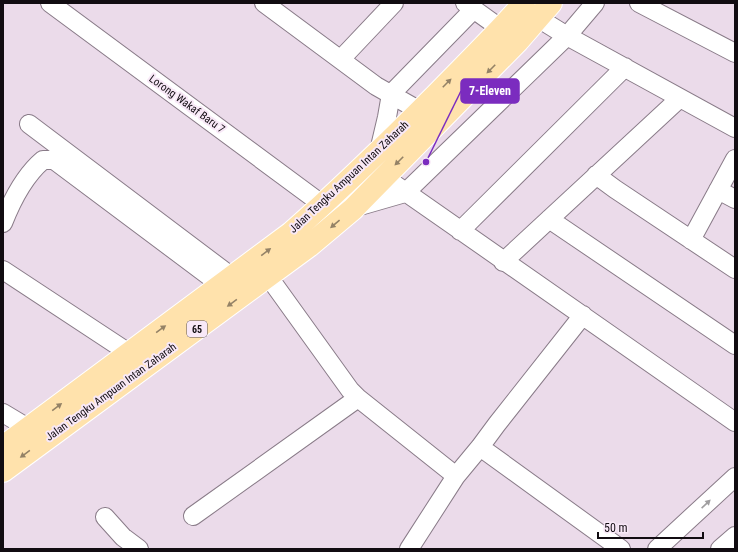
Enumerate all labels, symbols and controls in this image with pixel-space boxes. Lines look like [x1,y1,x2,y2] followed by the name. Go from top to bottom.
[486,64,495,74] one-way arrow
[147,72,227,136] street label: Lorong Wakaf Baru 7
[443,78,452,88] one-way arrow
[461,79,519,103] callout: 7-Eleven
[469,84,511,98] text: 7-Eleven
[287,118,411,236] street label: Jalan Tengku Ampuan Intan Zaharah
[394,156,404,166] one-way arrow
[330,219,340,228] one-way arrow
[260,248,271,256] one-way arrow
[226,299,237,307] one-way arrow
[187,321,207,337] road number: 65
[156,325,167,334] one-way arrow
[43,340,179,444] street label: Jalan Tengku Ampuan Intan Zaharah
[51,403,62,411] one-way arrow
[20,450,31,458] one-way arrow
[701,499,712,508] one-way arrow
[598,514,703,540] scale bar
[604,521,628,535] text: 50 m

